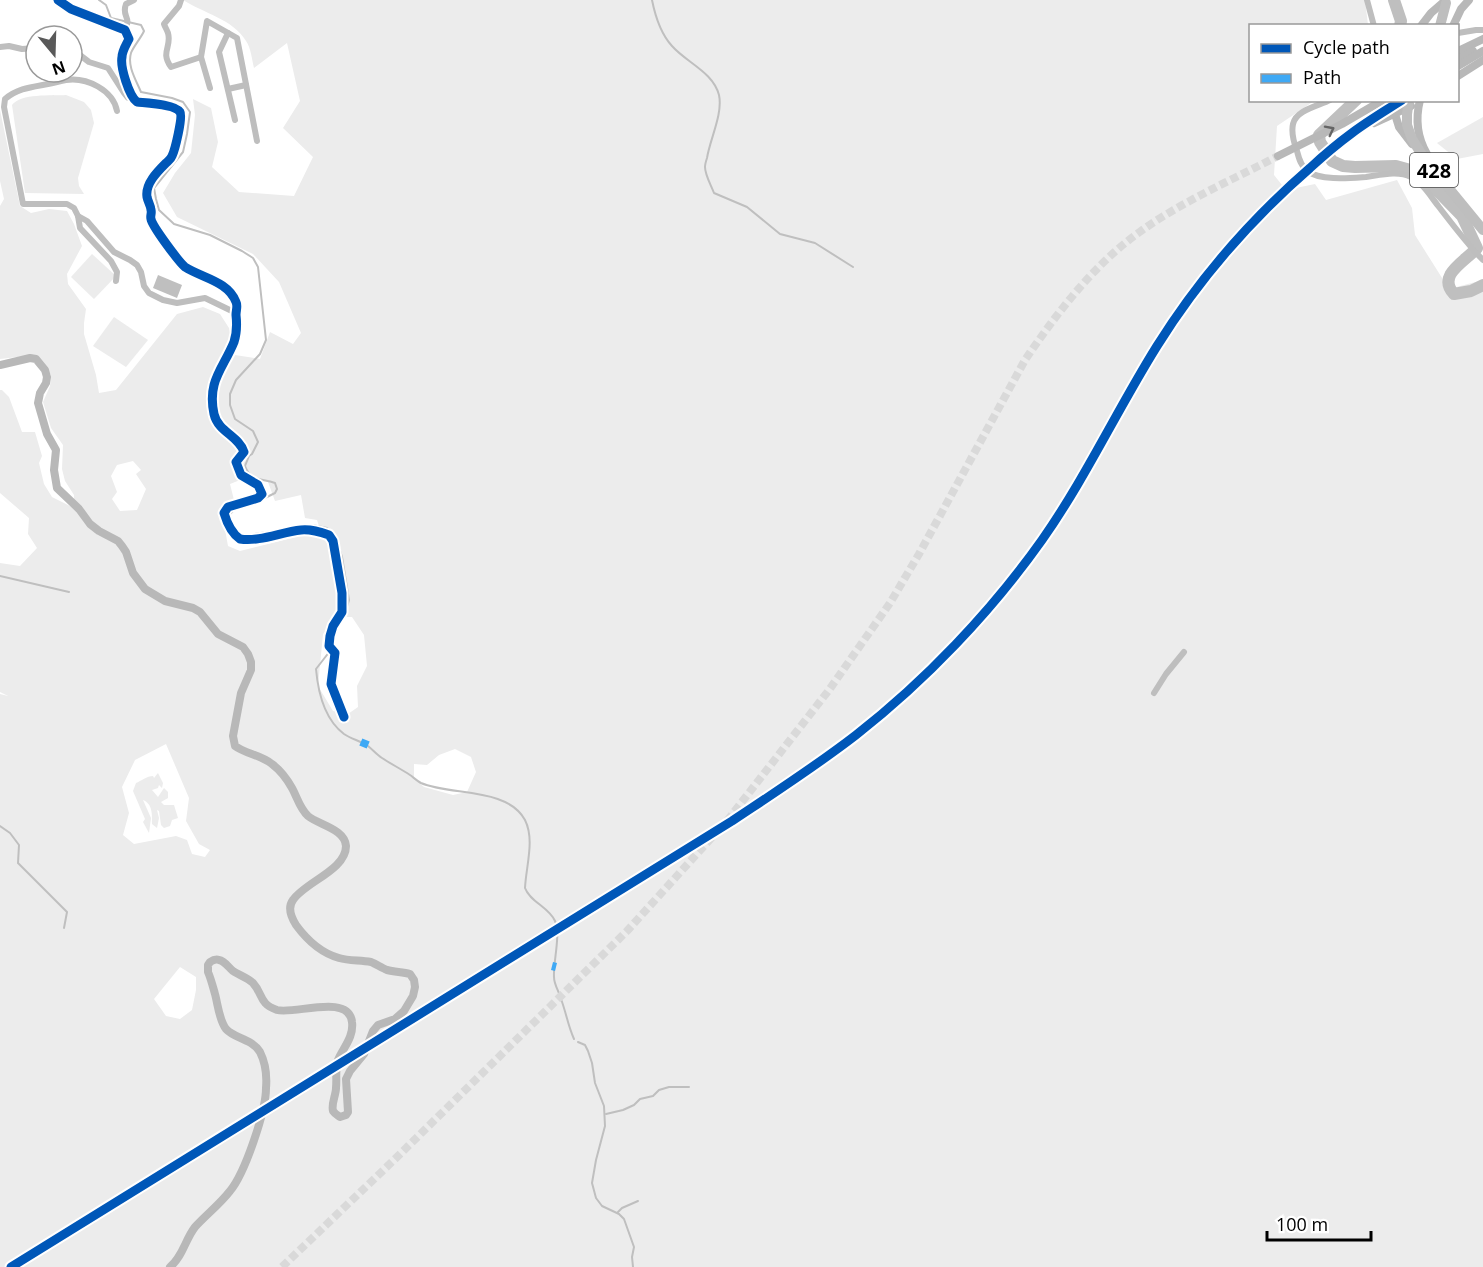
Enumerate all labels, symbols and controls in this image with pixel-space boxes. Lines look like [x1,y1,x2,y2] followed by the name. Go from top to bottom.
[24,24,84,84] north arrow
[1249,24,1459,102] legend
[1303,35,1390,59] text: Cycle path
[49,56,69,81] text: N
[1303,65,1341,89] text: Path
[1324,126,1335,137] one-way arrow
[1410,153,1458,187] road number: 428
[1267,1204,1370,1242] scale bar
[1276,1212,1328,1236] text: 100 m

